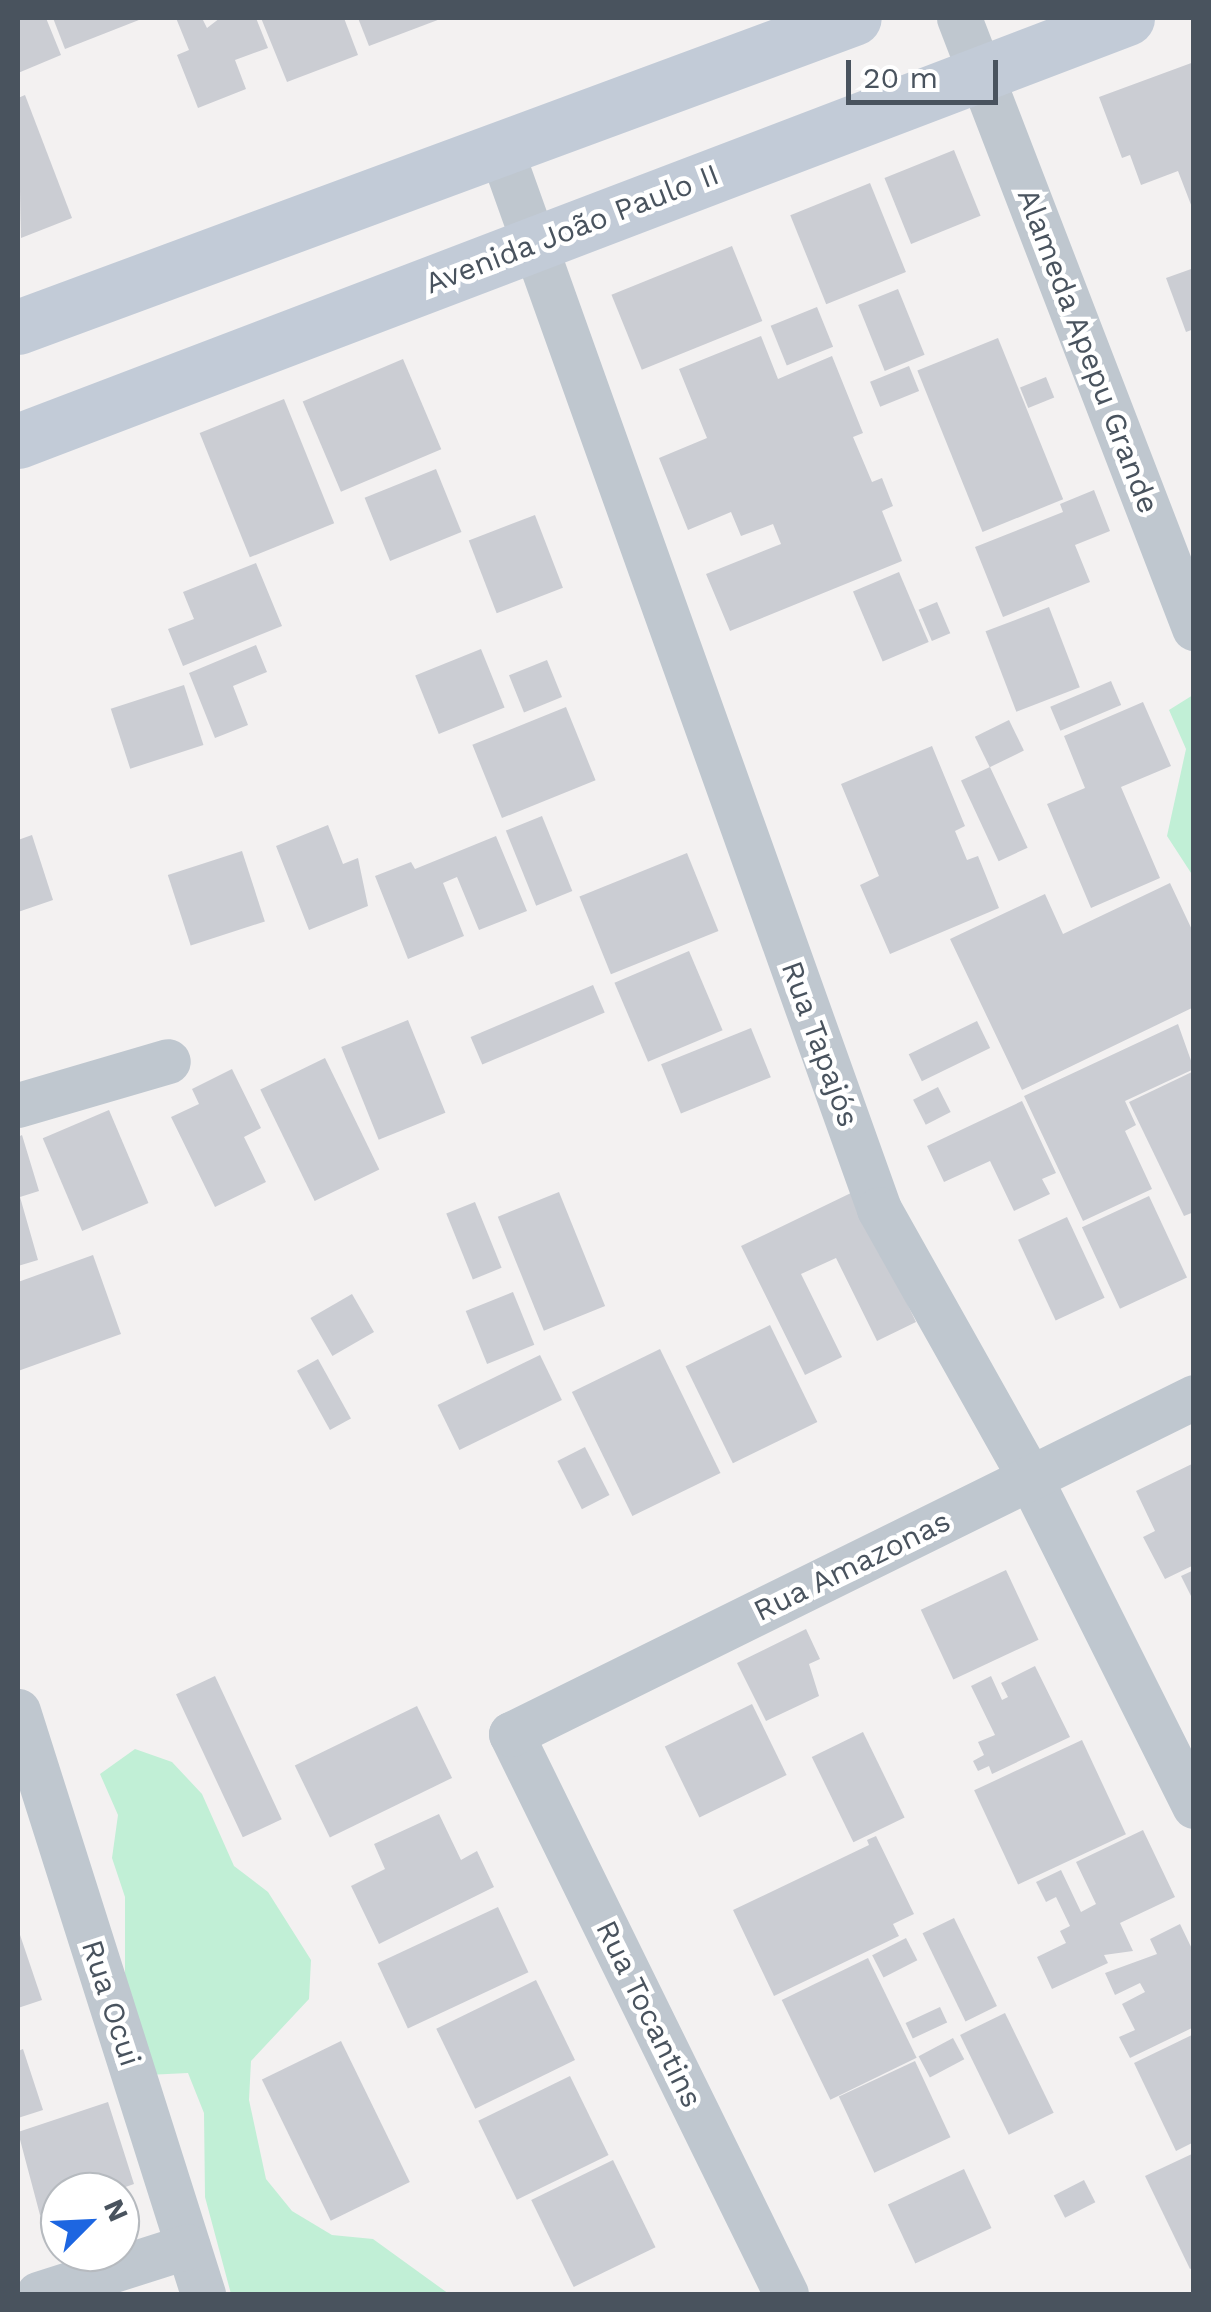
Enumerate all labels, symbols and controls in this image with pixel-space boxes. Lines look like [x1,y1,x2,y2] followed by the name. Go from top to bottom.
[851,40,1004,102] scale bar
[863,60,938,95] text: 20 m
[419,156,725,302] street label: Avenida João Paulo II
[1009,183,1167,519] street label: Alameda Apepu Grande
[773,956,867,1132] street label: Rua Tapajós
[747,1503,957,1629] street label: Rua Amazonas
[588,1914,710,2114] street label: Rua Tocantins
[74,1935,148,2071] street label: Rua Ocui
[40,2172,140,2272] north arrow
[97,2194,135,2227] text: N

